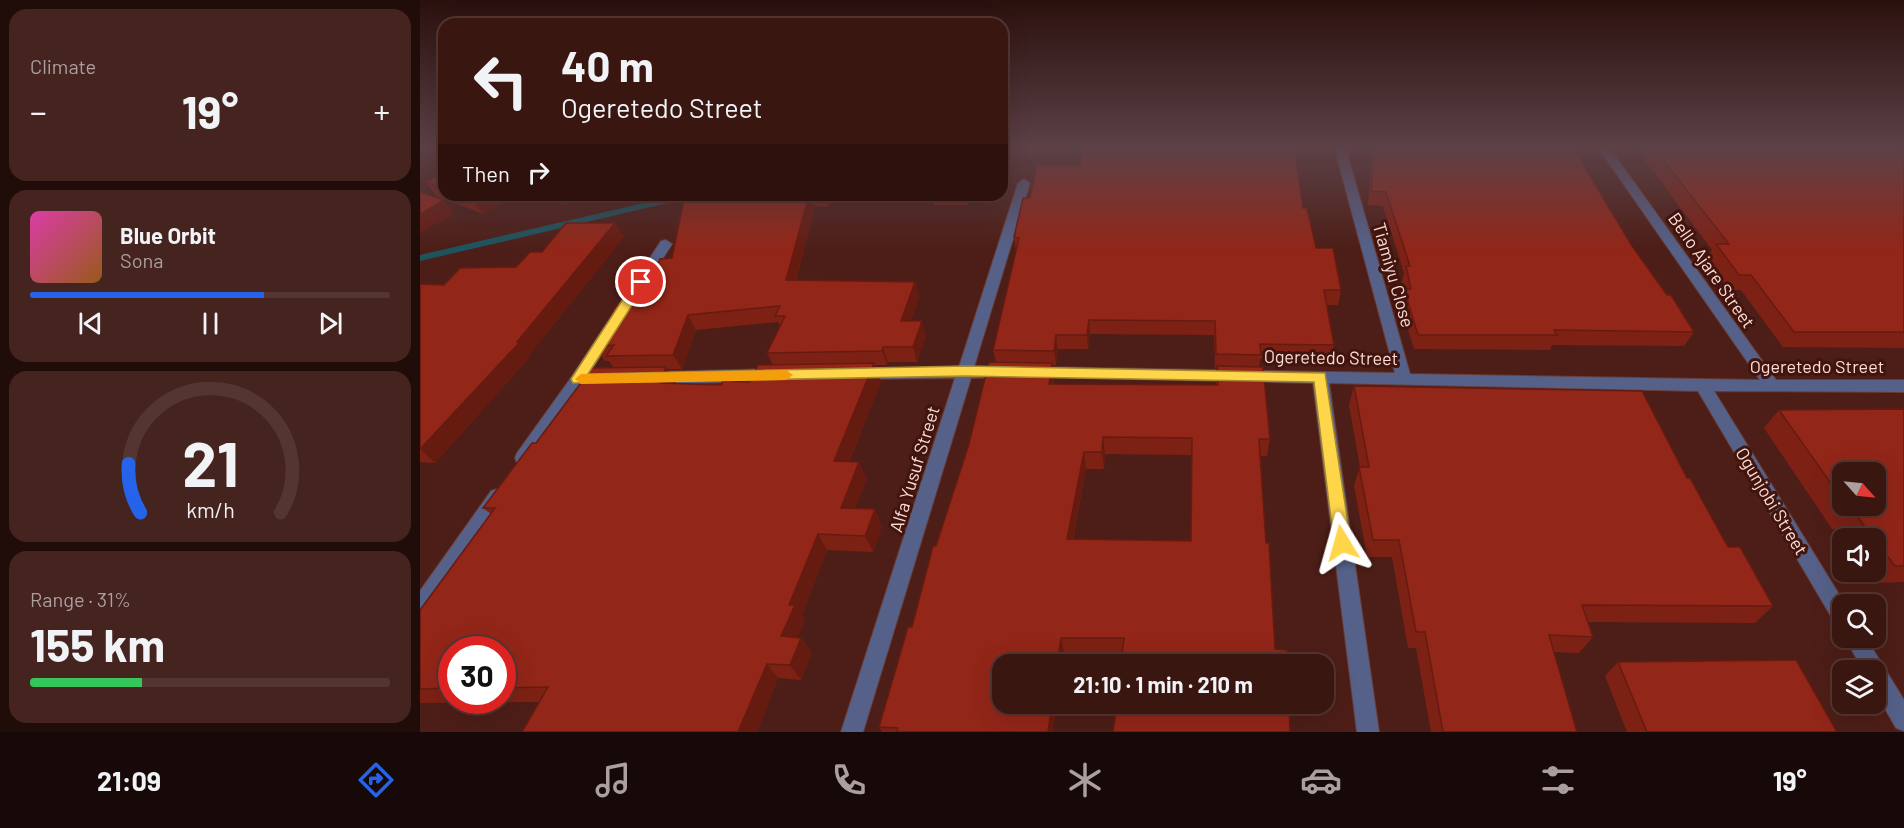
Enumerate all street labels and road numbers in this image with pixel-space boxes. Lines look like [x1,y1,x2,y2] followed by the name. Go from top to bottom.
[1664,208,1760,332] street label: Bello Ajare Street
[1369,220,1419,330] street label: Tiamiyu Close
[1264,345,1398,369] street label: Ogeretedo Street
[1750,355,1884,377] street label: Ogeretedo Street
[884,403,944,535] street label: Alfa Yusuf Street
[1731,443,1813,559] street label: Ogunjobi Street

